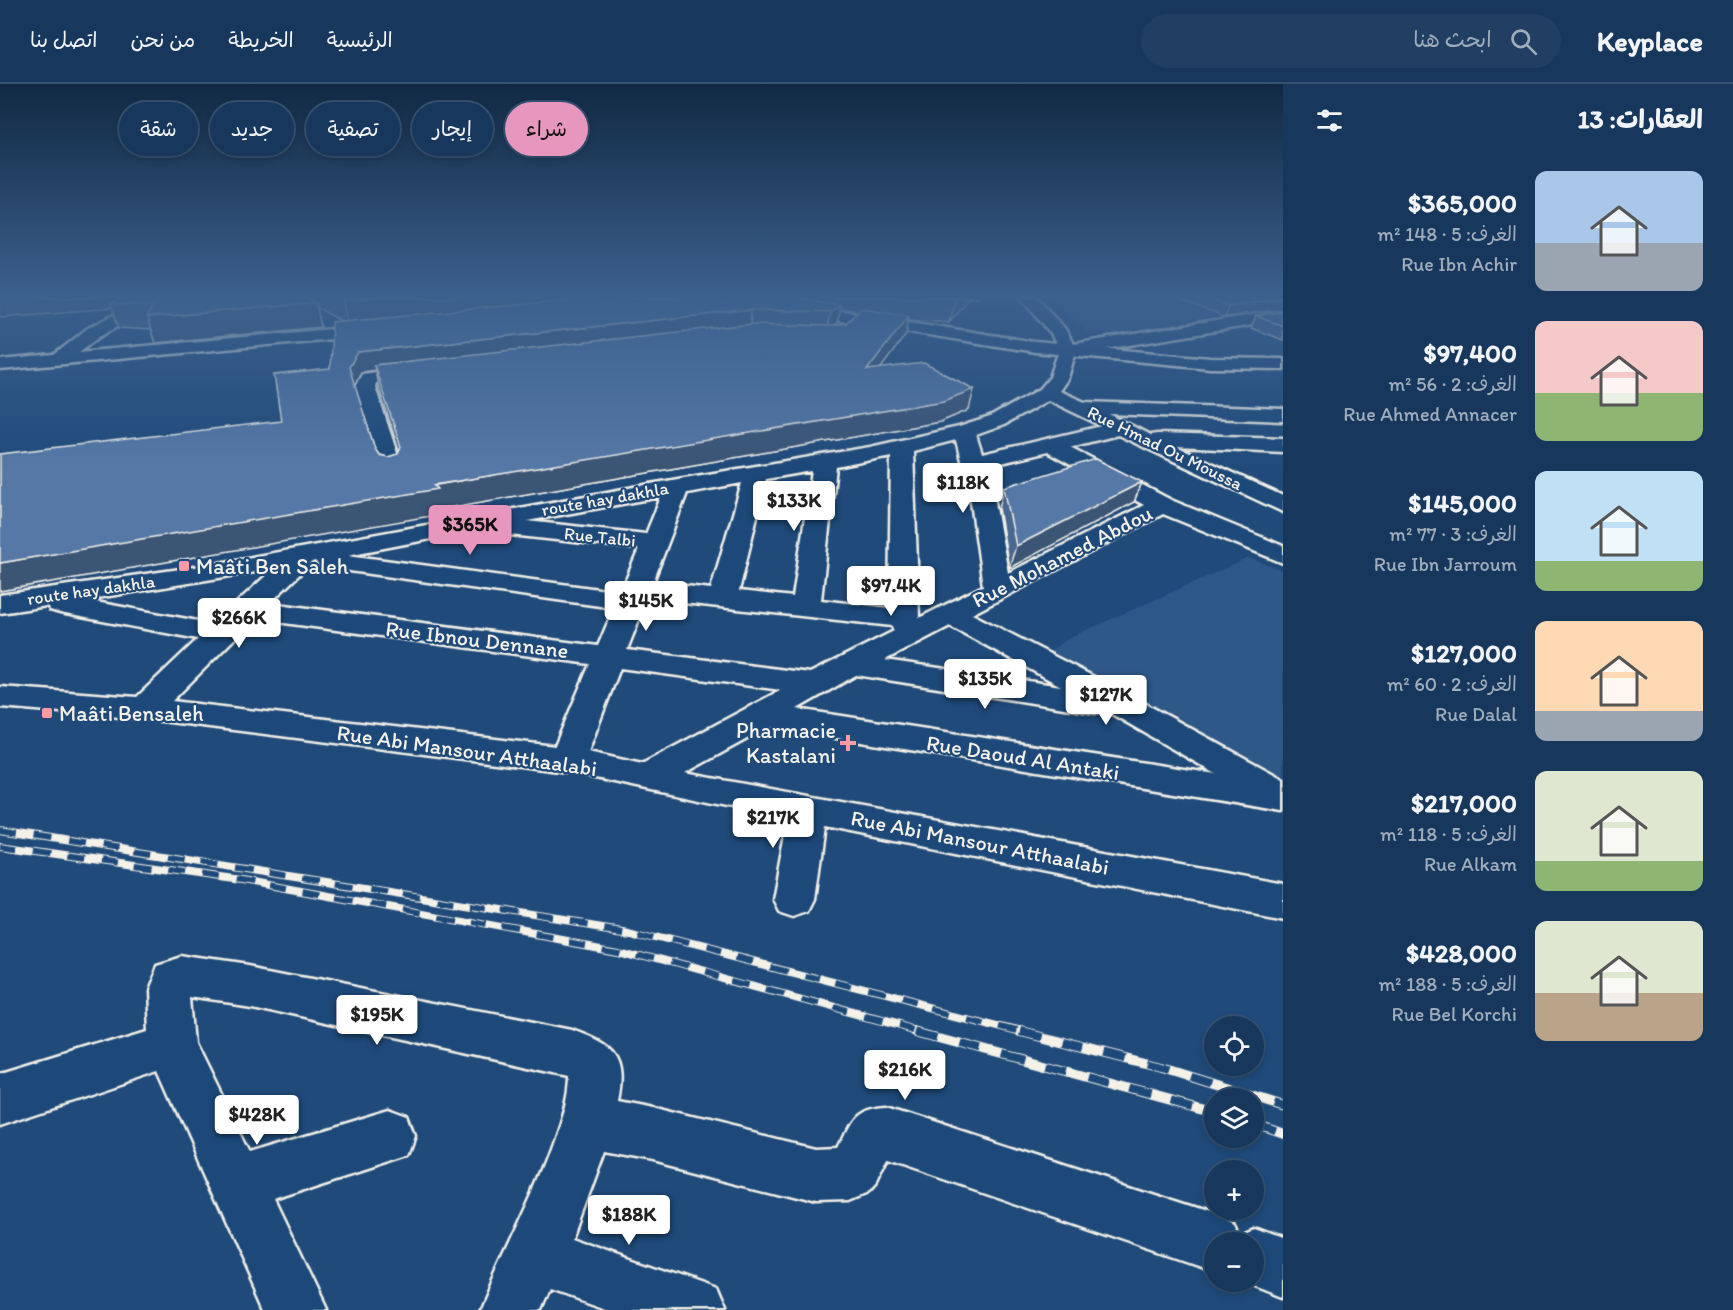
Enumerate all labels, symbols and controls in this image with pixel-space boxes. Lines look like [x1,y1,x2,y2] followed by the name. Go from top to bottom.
[1141,14,1561,68] search box
[1597,24,1703,58] text: Keyplace
[1507,25,1540,58] icon: search
[1413,26,1492,53] text: ابحث هنا
[30,27,98,52] text: اتصل بنا
[131,27,195,52] text: من نحن
[228,27,294,52] text: الخريطة
[327,27,393,52] text: الرئيسية
[119,102,198,156] chip: شقة
[210,102,294,156] chip: جديد
[306,102,400,156] chip: تصفية
[412,102,493,156] chip: إيجار
[505,102,588,156] chip: شراء
[1577,103,1703,135] text: العقارات: 13
[1313,104,1346,137] icon: filters
[1408,187,1517,219] text: $365,000
[1583,195,1655,267] icon: home
[1377,222,1517,246] text: الغرف: 5 · 148 m²
[1401,252,1517,276] text: Rue Ibn Achir
[1424,337,1517,369] text: $97,400
[1583,345,1655,417] icon: home
[1388,372,1517,396] text: الغرف: 2 · 56 m²
[1084,401,1247,495] street label: Rue Hmad Ou Moussa
[1343,402,1517,426] text: Rue Ahmed Annacer
[921,463,1005,514] pin: $118K
[937,470,989,494] text: $118K
[540,477,671,521] street label: route hay dakhla
[752,481,836,532] pin: $133K
[1408,487,1517,519] text: $145,000
[767,488,821,512] text: $133K
[1583,495,1655,567] icon: home
[968,499,1157,614] street label: Rue Mohamed Abdou
[428,505,512,556] pin: $365K
[443,512,497,536] text: $365K
[563,522,637,552] street label: Rue Talbi
[1389,522,1517,546] text: الغرف: 3 · 77 m²
[1374,552,1517,576] text: Rue Ibn Jarroum
[196,553,349,580] place label: Maâti Ben Saleh
[177,559,191,573] marker: Maâti Ben Saleh
[842,566,940,617] pin: $97.4K
[26,570,157,610] street label: route hay dakhla
[861,573,921,597] text: $97.4K
[604,581,688,632] pin: $145K
[619,588,673,612] text: $145K
[197,598,281,649] pin: $266K
[212,605,266,629] text: $266K
[384,615,570,664] street label: Rue Ibnou Dennane
[1411,637,1517,669] text: $127,000
[1583,645,1655,717] icon: home
[943,659,1027,710] pin: $135K
[958,666,1012,690] text: $135K
[1387,672,1517,696] text: الغرف: 2 · 60 m²
[1064,675,1148,726] pin: $127K
[1080,682,1132,706] text: $127K
[59,700,203,727] place label: Maâti Bensaleh
[1435,702,1517,726] text: Rue Dalal
[40,706,54,720] marker: Maâti Bensaleh
[736,717,836,769] place label: Pharmacie Kastalani
[335,719,599,782] street label: Rue Abi Mansour Atthaalabi
[925,729,1121,786] street label: Rue Daoud Al Antaki
[841,736,855,750] marker: Pharmacie Kastalani
[1411,787,1517,819] text: $217,000
[1583,795,1655,867] icon: home
[731,798,815,849] pin: $217K
[849,804,1111,881] street label: Rue Abi Mansour Atthaalabi
[747,805,799,829] text: $217K
[1380,822,1517,846] text: الغرف: 5 · 118 m²
[1424,852,1517,876] text: Rue Alkam
[1406,937,1517,969] text: $428,000
[1583,945,1655,1017] icon: home
[1378,972,1517,996] text: الغرف: 5 · 188 m²
[335,995,419,1046] pin: $195K
[350,1002,404,1026] text: $195K
[1392,1002,1517,1026] text: Rue Bel Korchi
[1204,1016,1264,1292] map controls
[1204,1016,1264,1076] button: locate
[863,1050,947,1101] pin: $216K
[878,1057,932,1081] text: $216K
[1204,1088,1264,1148] button: layers
[215,1095,299,1146] pin: $428K
[229,1102,285,1126] text: $428K
[1204,1160,1264,1220] button: +
[587,1195,671,1246] pin: $188K
[602,1202,656,1226] text: $188K
[1204,1232,1264,1292] button: −

